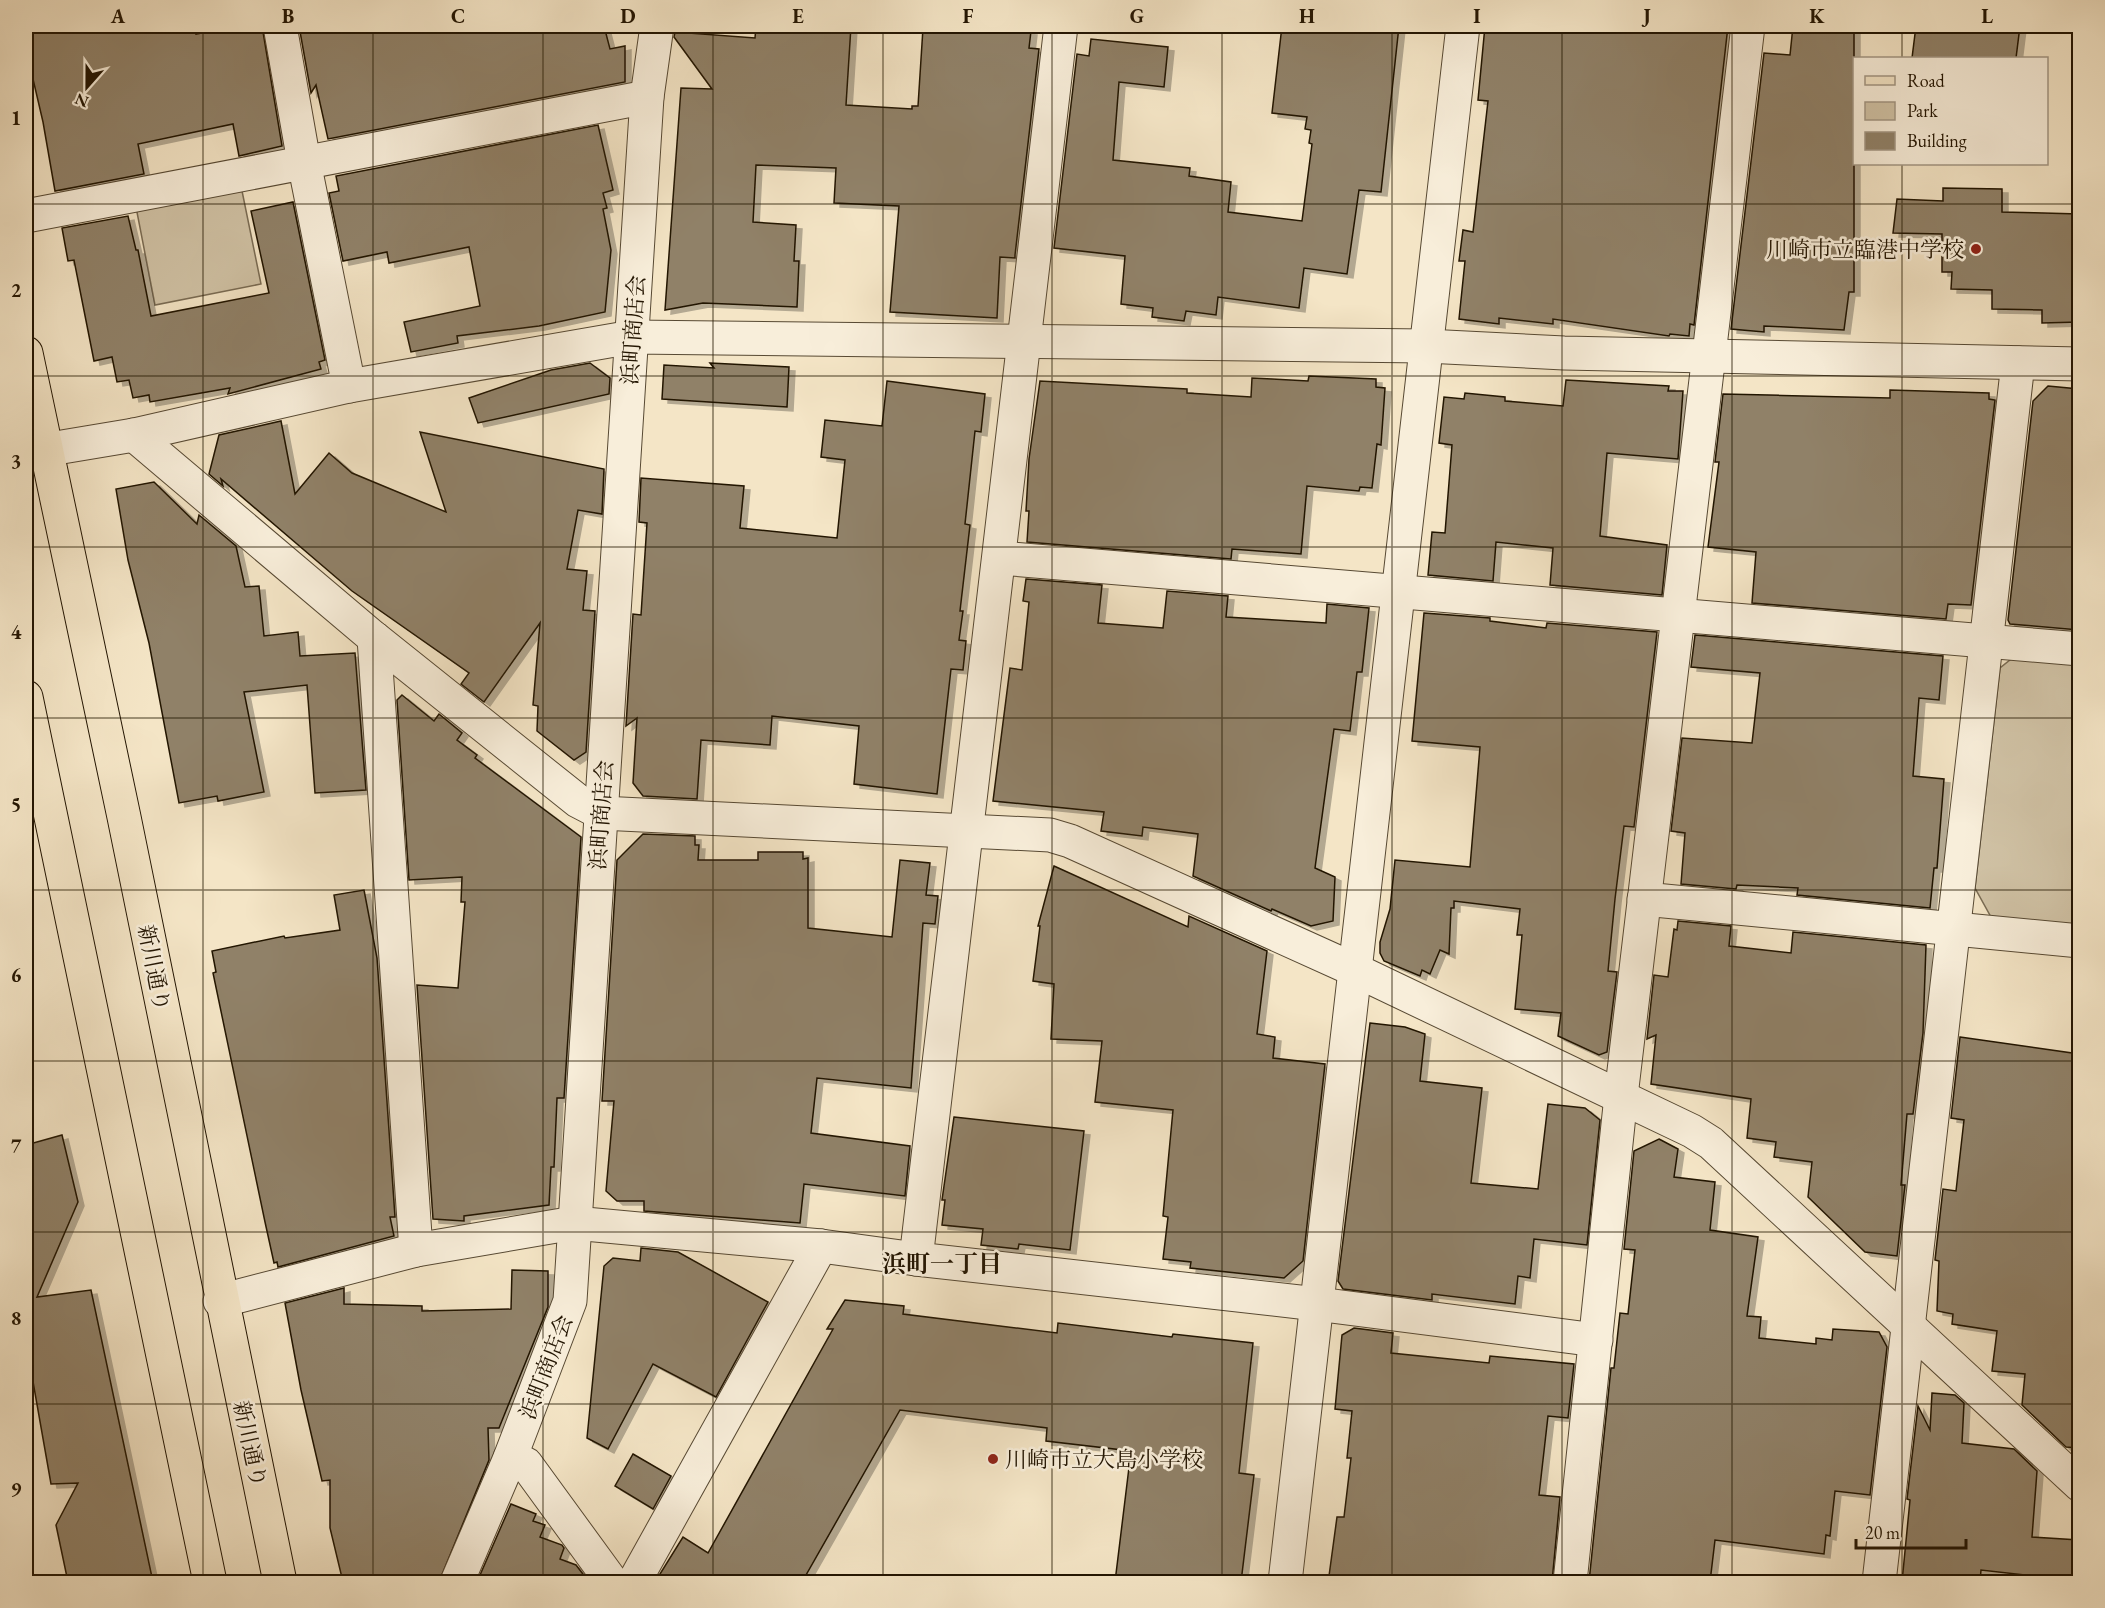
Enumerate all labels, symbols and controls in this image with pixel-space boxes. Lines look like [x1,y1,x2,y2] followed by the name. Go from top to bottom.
[110,3,126,29] text: A
[282,3,294,29] text: B
[451,3,465,29] text: C
[620,3,636,29] text: D
[792,3,804,29] text: E
[963,3,974,29] text: F
[1130,3,1144,29] text: G
[1299,3,1315,29] text: H
[1473,3,1481,29] text: I
[1641,3,1651,29] text: J
[1809,3,1825,29] text: K
[1981,3,1993,29] text: L
[57,57,117,117] north arrow
[1853,57,2048,165] legend
[1907,69,1946,92] text: Road
[72,88,92,113] text: N
[1907,99,1938,122] text: Park
[11,105,21,131] text: 1
[1907,129,1967,152] text: Building
[1766,235,1964,264] place label: 川崎市立臨港中学校
[1969,242,1983,256] marker: 川崎市立臨港中学校
[615,274,651,386] street label: 浜町商店会
[11,277,22,303] text: 2
[11,448,21,474] text: 3
[11,619,22,645] text: 4
[583,759,619,871] street label: 浜町商店会
[11,791,21,817] text: 5
[131,922,177,1014] street label: 新川通り
[11,962,22,988] text: 6
[11,1133,22,1159] text: 7
[882,1248,1002,1279] district label: 浜町一丁目
[11,1305,21,1331] text: 8
[513,1310,579,1424] street label: 浜町商店会
[227,1398,273,1490] street label: 新川通り
[1005,1445,1203,1474] place label: 川崎市立大島小学校
[986,1452,1000,1466] marker: 川崎市立大島小学校
[11,1476,22,1502] text: 9
[1856,1512,1966,1550] scale bar
[1865,1521,1900,1544] text: 20 m

